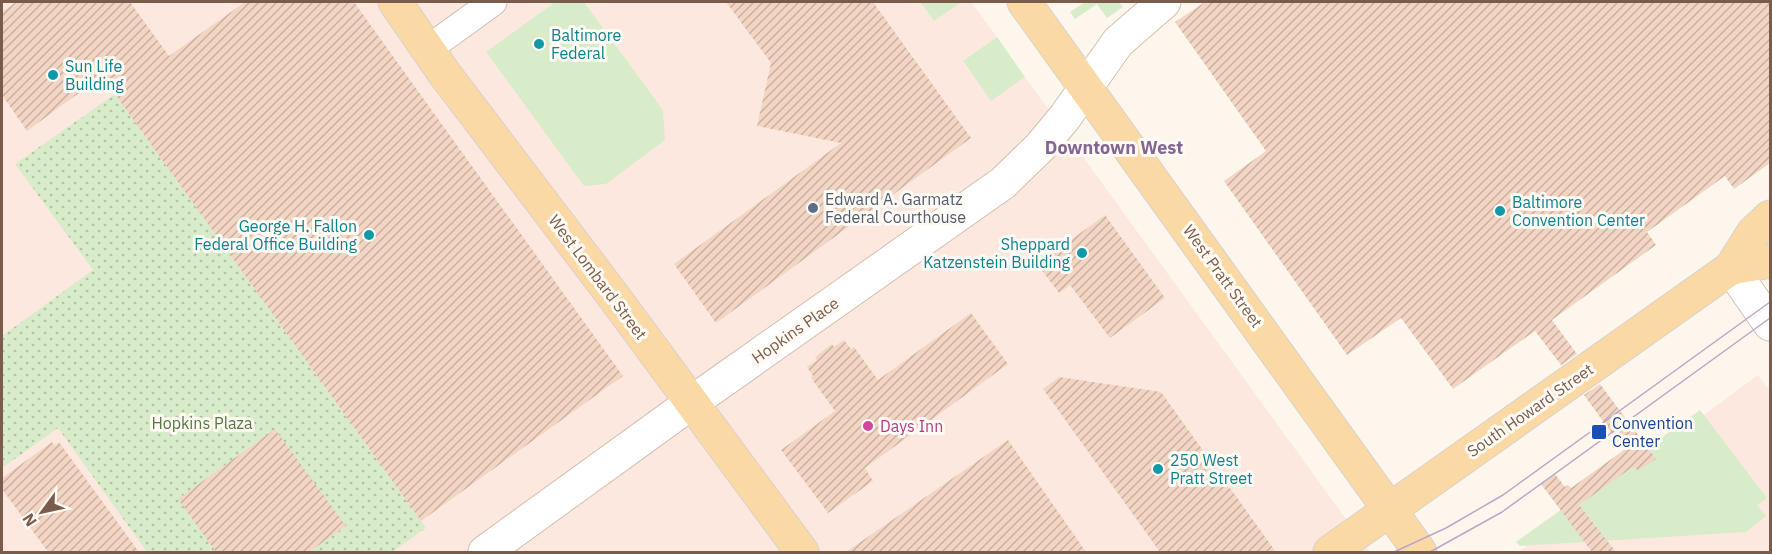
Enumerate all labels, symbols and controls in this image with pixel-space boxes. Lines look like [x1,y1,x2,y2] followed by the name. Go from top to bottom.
[551,25,622,63] place label: Baltimore Federal
[532,37,546,51] marker: Baltimore Federal
[65,56,124,94] place label: Sun Life Building
[46,68,60,82] marker: Sun Life Building
[1045,136,1183,159] district label: Downtown West
[825,189,966,227] place label: Edward A. Garmatz Federal Courthouse
[1512,192,1645,230] place label: Baltimore Convention Center
[806,201,820,215] marker: Edward A. Garmatz Federal Courthouse
[1493,204,1507,218] marker: Baltimore Convention Center
[545,211,651,343] street label: West Lombard Street
[194,216,358,254] place label: George H. Fallon Federal Office Building
[1179,221,1267,331] street label: West Pratt Street
[362,228,376,242] marker: George H. Fallon Federal Office Building
[923,234,1071,272] place label: Sheppard Katzenstein Building
[1075,246,1089,260] marker: Sheppard Katzenstein Building
[748,292,843,367] street label: Hopkins Place
[1463,359,1597,461] street label: South Howard Street
[151,413,253,433] park label: Hopkins Plaza
[1612,413,1693,451] place label: Convention Center
[880,416,943,436] place label: Days Inn
[861,419,875,433] marker: Days Inn
[1590,423,1608,441] marker: Convention Center
[1170,450,1253,488] place label: 250 West Pratt Street
[1151,462,1165,476] marker: 250 West Pratt Street
[12,482,72,542] north arrow
[18,510,41,530] text: N

